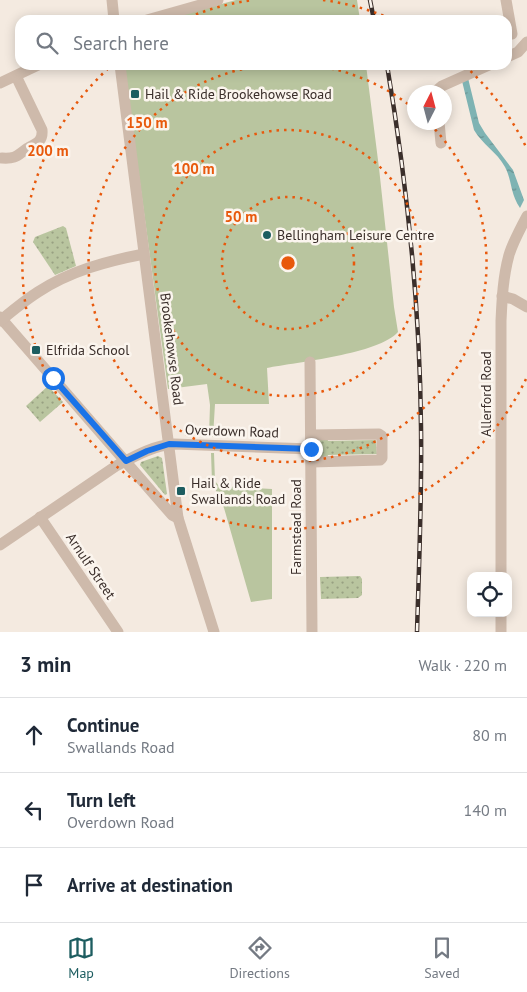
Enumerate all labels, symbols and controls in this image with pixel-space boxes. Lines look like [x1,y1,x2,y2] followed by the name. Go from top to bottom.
[15,15,512,70] search box
[33,29,61,57] icon: search
[73,31,169,55] text: Search here
[145,85,332,103] place label: Hail & Ride Brookehowse Road
[407,85,452,130] north arrow
[129,88,141,100] marker: Hail & Ride Brookehowse Road
[126,113,168,132] text: 150 m
[27,141,69,160] text: 200 m
[173,159,215,178] text: 100 m
[225,207,257,226] text: 50 m
[277,226,434,244] place label: Bellingham Leisure Centre
[261,229,273,241] marker: Bellingham Leisure Centre
[279,254,297,272] centre of rings
[156,292,188,406] street label: Brookehowse Road
[46,341,129,359] place label: Elfrida School
[30,344,42,356] marker: Elfrida School
[477,351,495,437] street label: Allerford Road
[42,367,65,390] route start
[185,420,279,442] street label: Overdown Road
[300,438,323,461] route end
[191,474,285,508] place label: Hail & Ride Swallands Road
[287,479,305,575] street label: Farmstead Road
[175,485,187,497] marker: Hail & Ride Swallands Road
[62,529,120,603] street label: Arnulf Street
[467,572,512,617] map controls
[467,572,512,617] button: locate
[20,651,71,678] text: 3 min
[418,655,507,675] text: Walk · 220 m
[67,713,139,737] text: Continue
[20,721,48,749] icon: ahead
[472,725,507,745] text: 80 m
[67,737,175,757] text: Swallands Road
[67,788,136,812] text: Turn left
[20,796,48,824] icon: left
[464,800,507,820] text: 140 m
[67,812,174,832] text: Overdown Road
[20,871,48,899] icon: arrive
[67,873,233,897] text: Arrive at destination
[67,934,95,982] tab: Map
[229,934,290,982] tab: Directions
[424,934,460,982] tab: Saved

